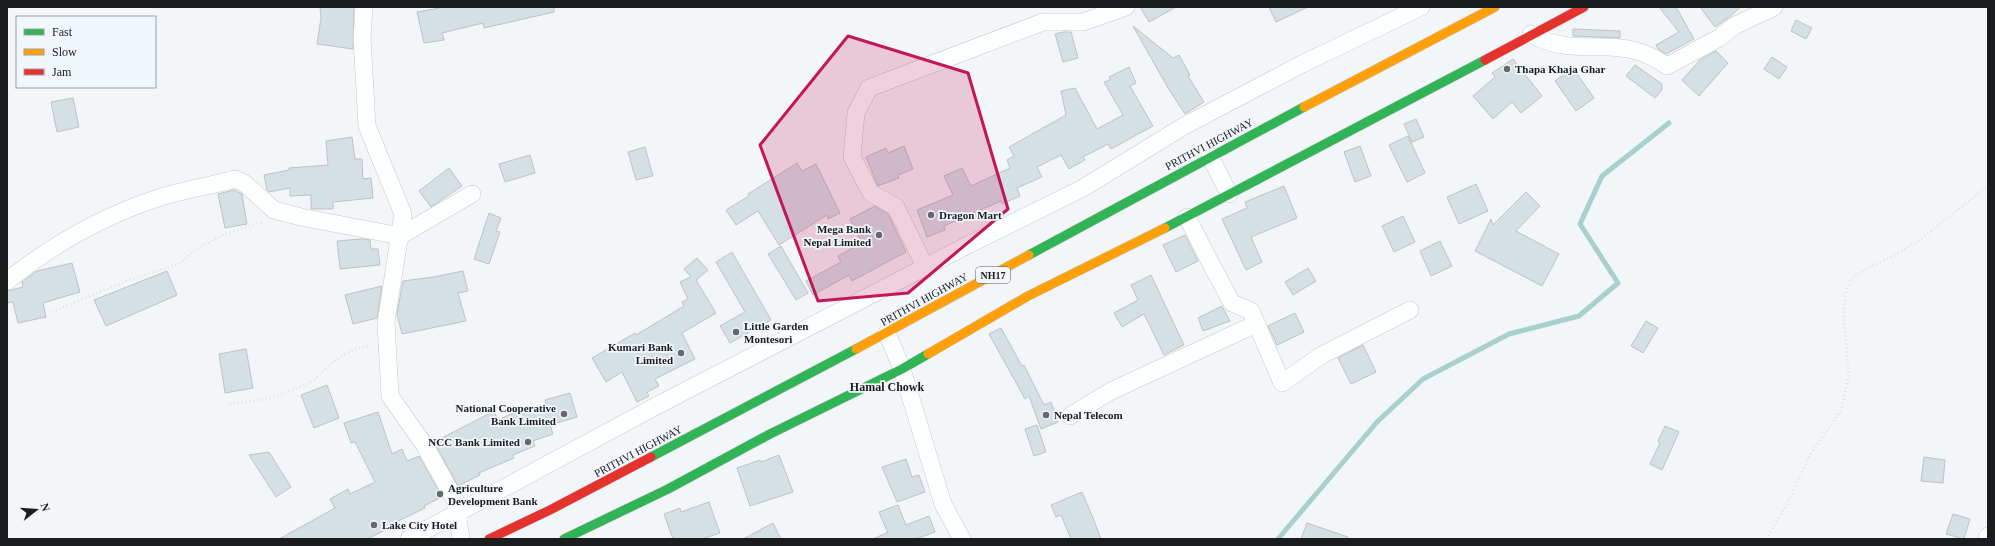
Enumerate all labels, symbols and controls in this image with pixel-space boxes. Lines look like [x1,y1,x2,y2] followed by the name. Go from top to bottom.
[16,16,156,88] legend
[52,25,73,39] text: Fast
[52,45,77,59] text: Slow
[1515,63,1606,75] place label: Thapa Khaja Ghar
[1502,64,1512,74] marker: Thapa Khaja Ghar
[52,65,72,79] text: Jam
[1163,116,1255,172] street label: PRITHVI HIGHWAY
[939,209,1002,221] place label: Dragon Mart
[926,210,936,220] marker: Dragon Mart
[803,223,872,248] place label: Mega Bank Nepal Limited
[874,230,884,240] marker: Mega Bank Nepal Limited
[976,267,1010,283] road number: NH17
[878,270,970,328] street label: PRITHVI HIGHWAY
[744,320,808,345] place label: Little Garden Montesori
[731,327,741,337] marker: Little Garden Montesori
[608,341,674,366] place label: Kumari Bank Limited
[676,348,686,358] marker: Kumari Bank Limited
[850,380,924,394] district label: Hamal Chowk
[455,402,556,427] place label: National Cooperative Bank Limited
[559,409,569,419] marker: National Cooperative Bank Limited
[1054,409,1123,421] place label: Nepal Telecom
[1041,410,1051,420] marker: Nepal Telecom
[592,423,684,479] street label: PRITHVI HIGHWAY
[428,436,520,448] place label: NCC Bank Limited
[523,437,533,447] marker: NCC Bank Limited
[448,482,538,507] place label: Agriculture Development Bank
[435,489,445,499] marker: Agriculture Development Bank
[16,490,56,530] north arrow
[39,502,52,513] text: N
[382,519,457,531] place label: Lake City Hotel
[369,520,379,530] marker: Lake City Hotel

